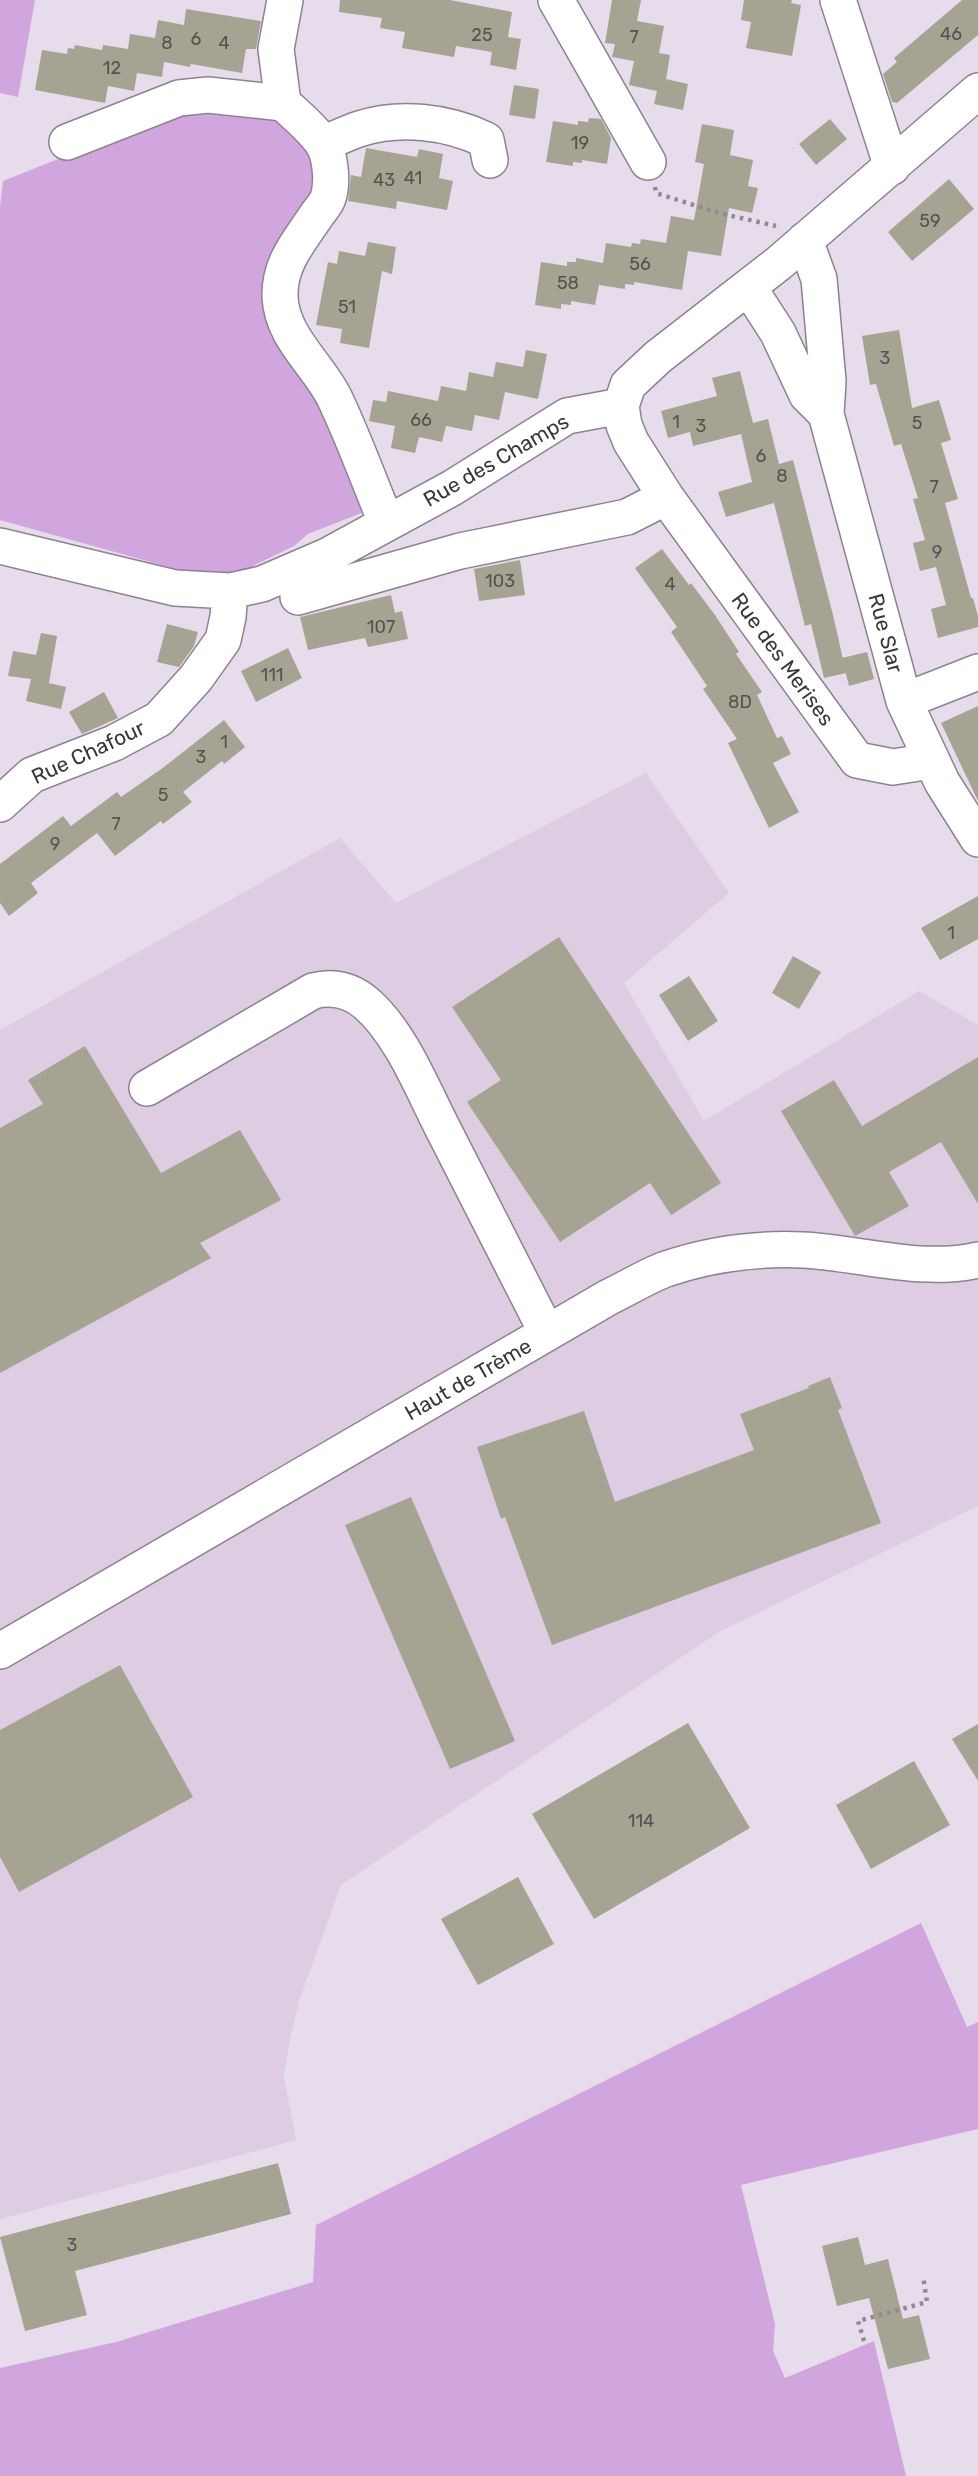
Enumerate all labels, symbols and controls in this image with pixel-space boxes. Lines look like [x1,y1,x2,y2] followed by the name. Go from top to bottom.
[940,23,962,45] house number: 46
[471,24,493,46] house number: 25
[629,26,639,48] house number: 7
[191,28,202,50] house number: 6
[161,32,173,54] house number: 8
[218,32,230,54] house number: 4
[103,57,121,79] house number: 12
[571,132,589,154] house number: 19
[404,167,422,189] house number: 41
[373,169,395,191] house number: 43
[919,210,941,232] house number: 59
[629,253,651,275] house number: 56
[557,272,579,294] house number: 58
[338,296,356,318] house number: 51
[880,347,890,369] house number: 3
[419,408,573,512] street label: Rue des Champs
[410,409,432,431] house number: 66
[672,411,680,433] house number: 1
[912,412,922,434] house number: 5
[696,415,706,437] house number: 3
[756,445,767,467] house number: 6
[776,465,788,487] house number: 8
[929,476,939,498] house number: 7
[932,541,942,563] house number: 9
[485,570,515,592] house number: 103
[664,573,676,595] house number: 4
[726,588,840,730] street label: Rue des Merises
[863,591,909,675] street label: Rue Slar
[367,616,395,638] house number: 107
[260,664,284,686] house number: 111
[728,691,752,713] house number: 8D
[27,715,149,789] street label: Rue Chafour
[220,731,228,753] house number: 1
[196,746,206,768] house number: 3
[158,784,168,806] house number: 5
[111,813,121,835] house number: 7
[50,833,60,855] house number: 9
[947,922,955,944] house number: 1
[400,1333,536,1425] street label: Haut de Trème
[628,1810,654,1832] house number: 114
[67,2234,77,2256] house number: 3

